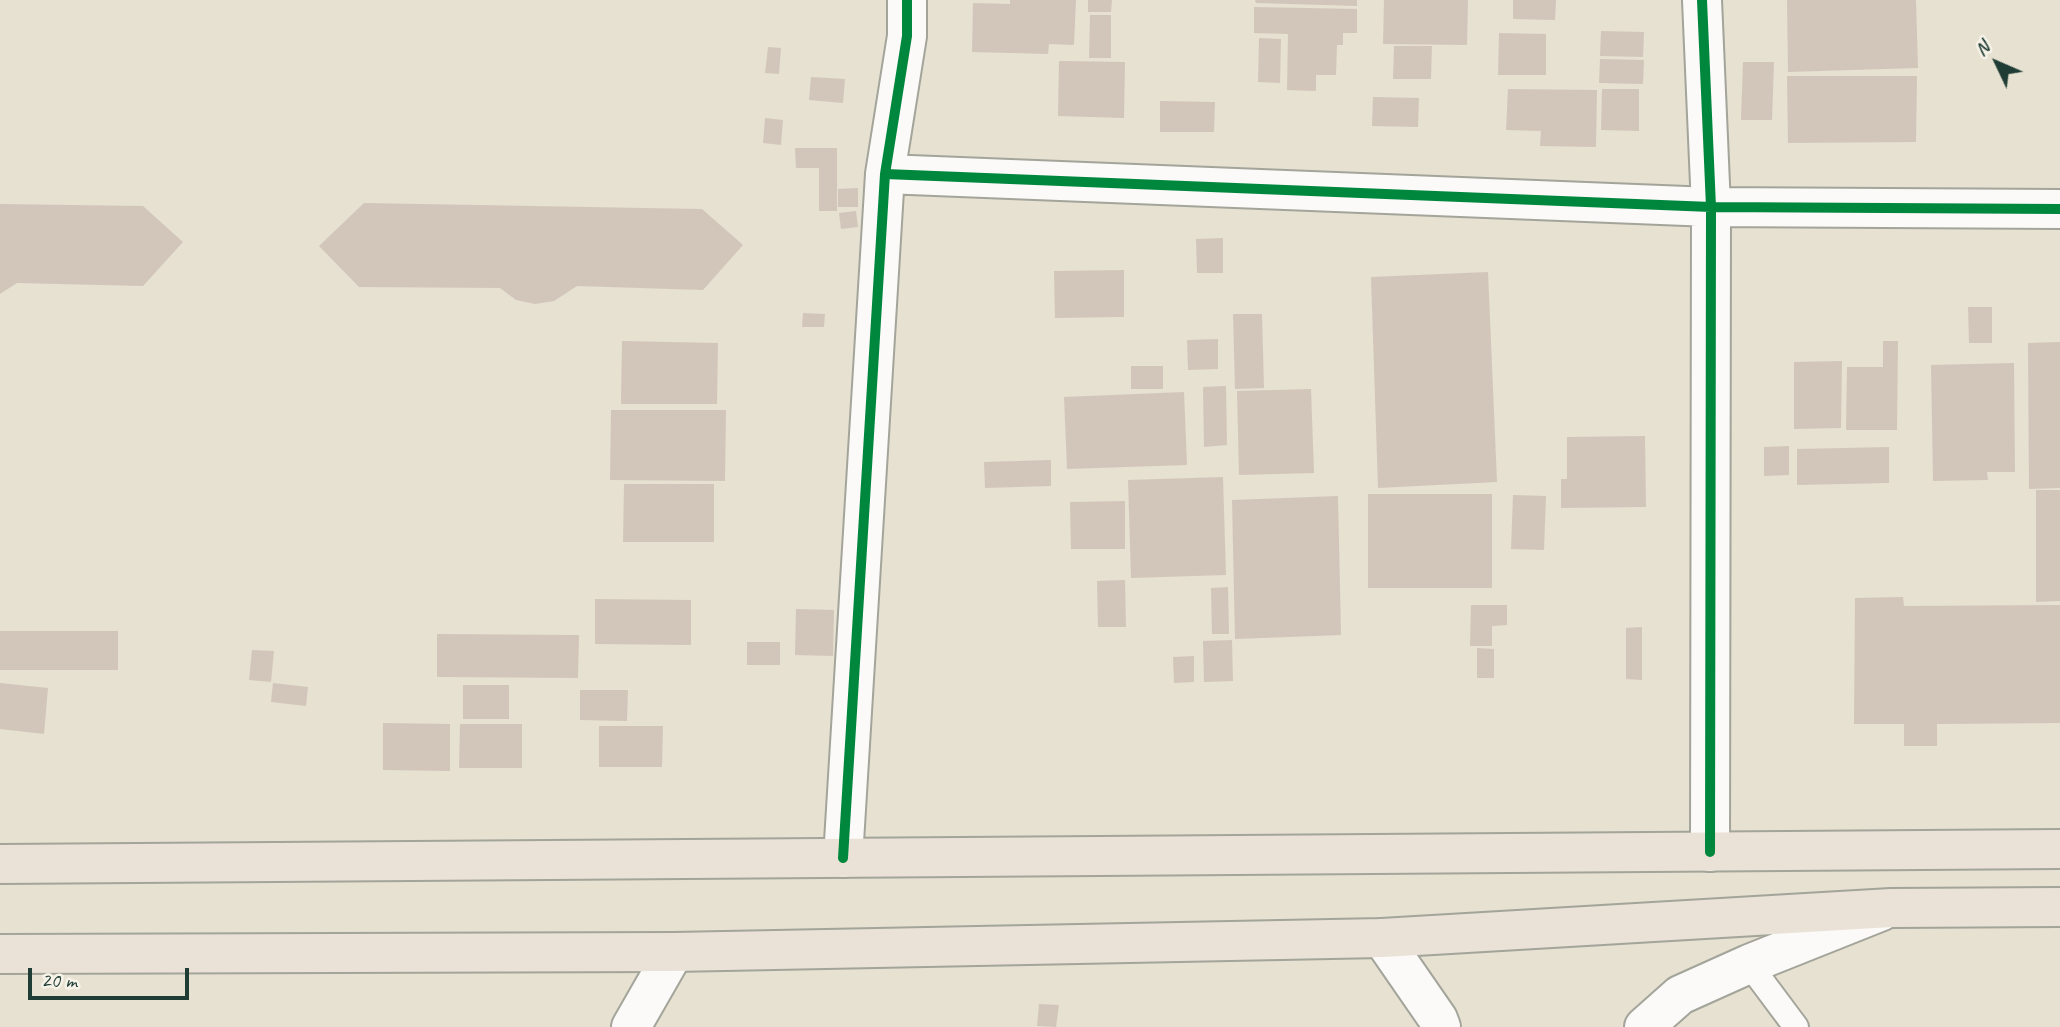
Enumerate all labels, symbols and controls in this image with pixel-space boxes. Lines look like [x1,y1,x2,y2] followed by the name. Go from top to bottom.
[1962,28,2032,98] north arrow
[1969,36,1995,61] text: N
[32,954,192,998] scale bar
[41,967,77,993] text: 20 m

